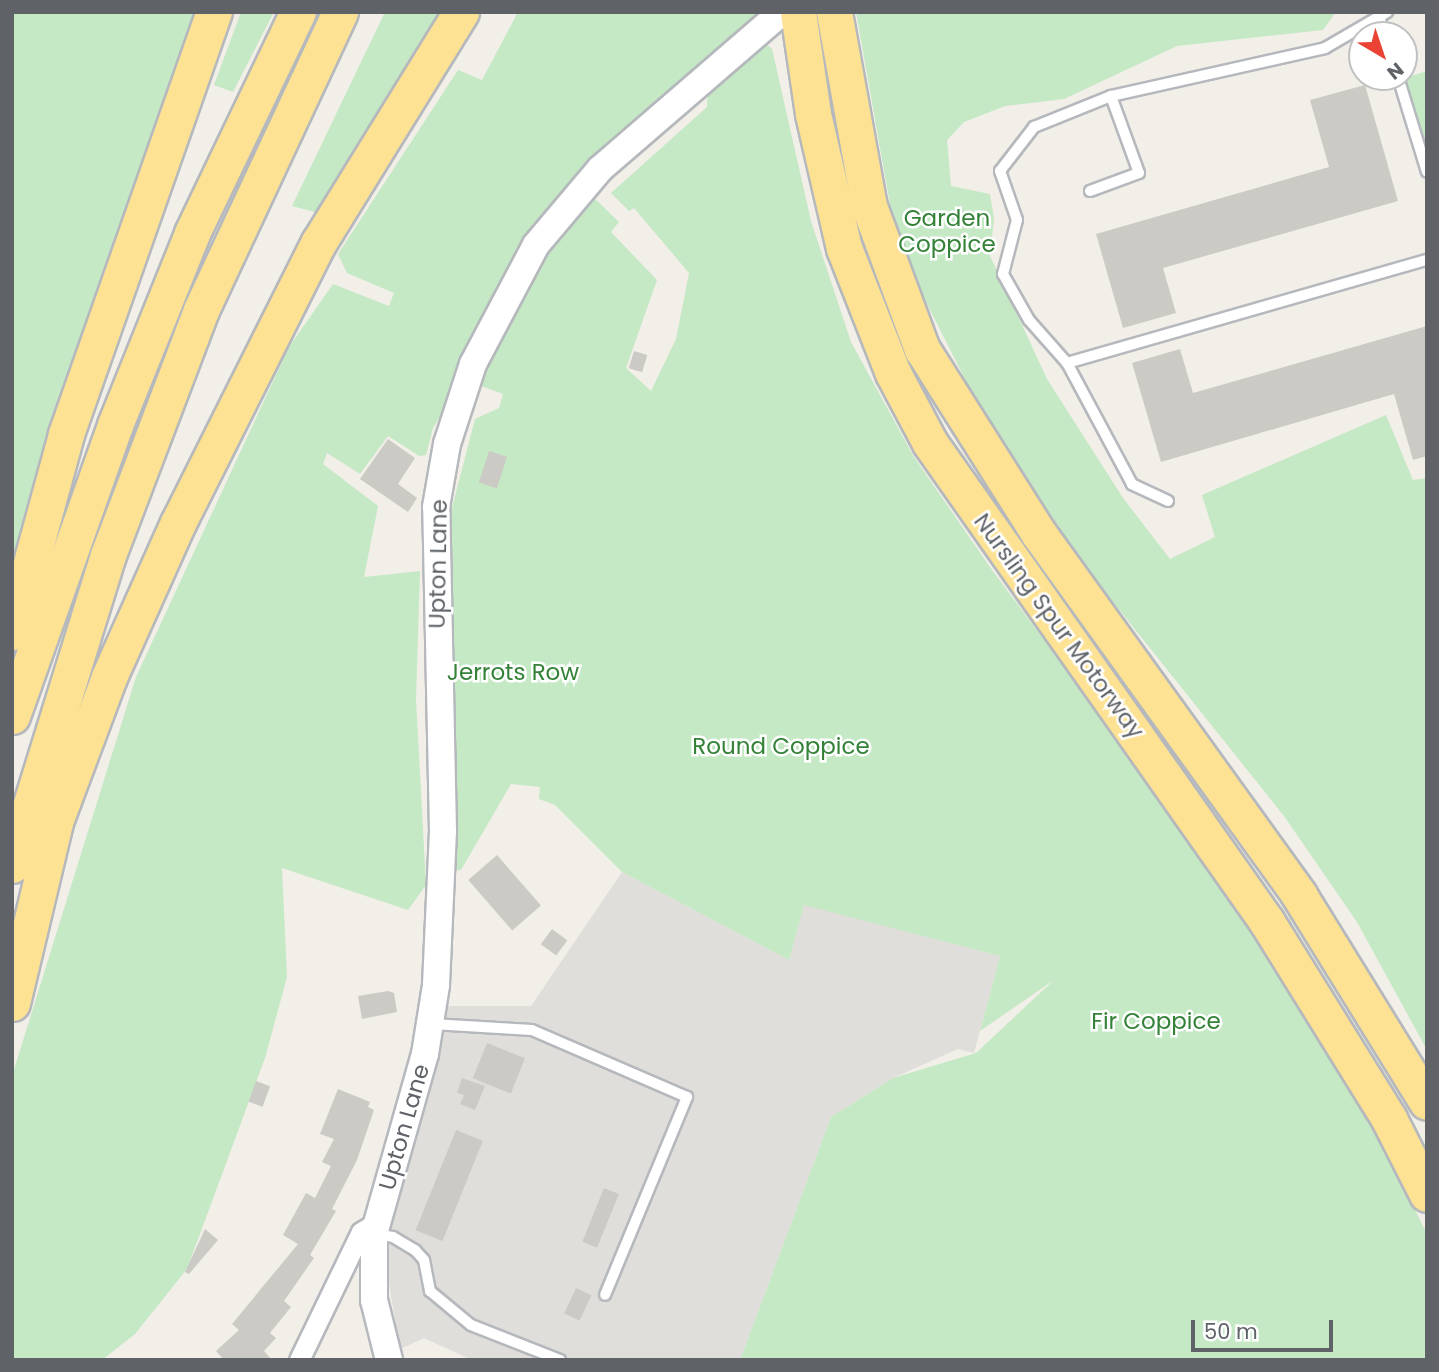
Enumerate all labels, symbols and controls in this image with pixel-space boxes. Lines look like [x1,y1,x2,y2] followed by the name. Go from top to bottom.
[1348,21,1418,91] north arrow
[1381,56,1409,86] text: N
[898,204,996,258] park label: Garden Coppice
[423,499,453,629] street label: Upton Lane
[968,508,1150,744] street label: Nursling Spur Motorway
[447,658,579,686] park label: Jerrots Row
[692,732,870,760] park label: Round Coppice
[1091,1007,1221,1035] park label: Fir Coppice
[373,1061,435,1193] street label: Upton Lane
[1194,1306,1336,1350] scale bar
[1204,1317,1258,1346] text: 50 m

